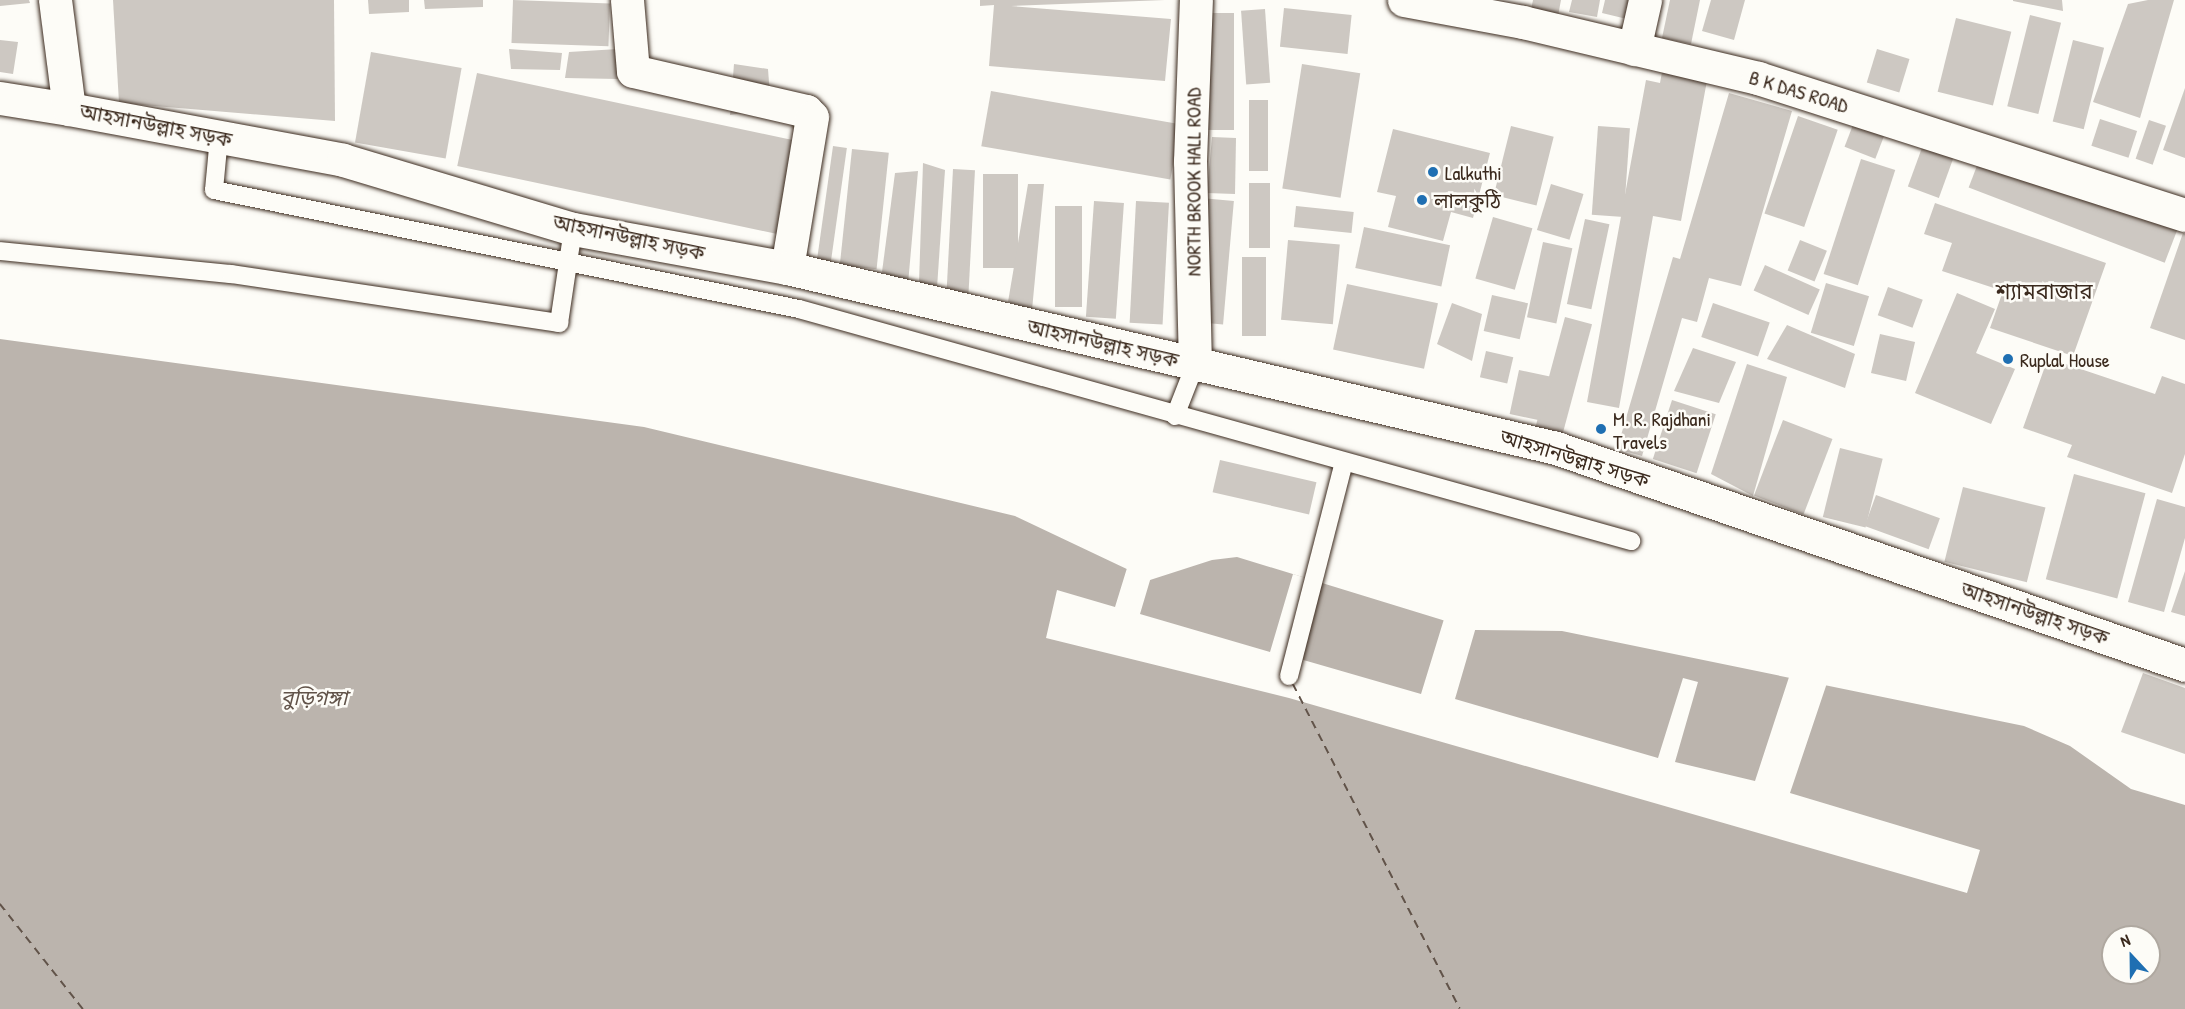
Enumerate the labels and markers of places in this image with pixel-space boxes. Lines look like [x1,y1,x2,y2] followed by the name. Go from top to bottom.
[1445,160,1502,184] place label: Lalkuthi
[1426,165,1440,179] marker: Lalkuthi
[1434,188,1501,212] place label: লালকুঠি
[1415,193,1429,207] marker: লালকুঠি
[2020,347,2110,371] place label: Ruplal House
[2001,352,2015,366] marker: Ruplal House
[1613,406,1711,453] place label: M. R. Rajdhani Travels
[1594,422,1608,436] marker: M. R. Rajdhani Travels

